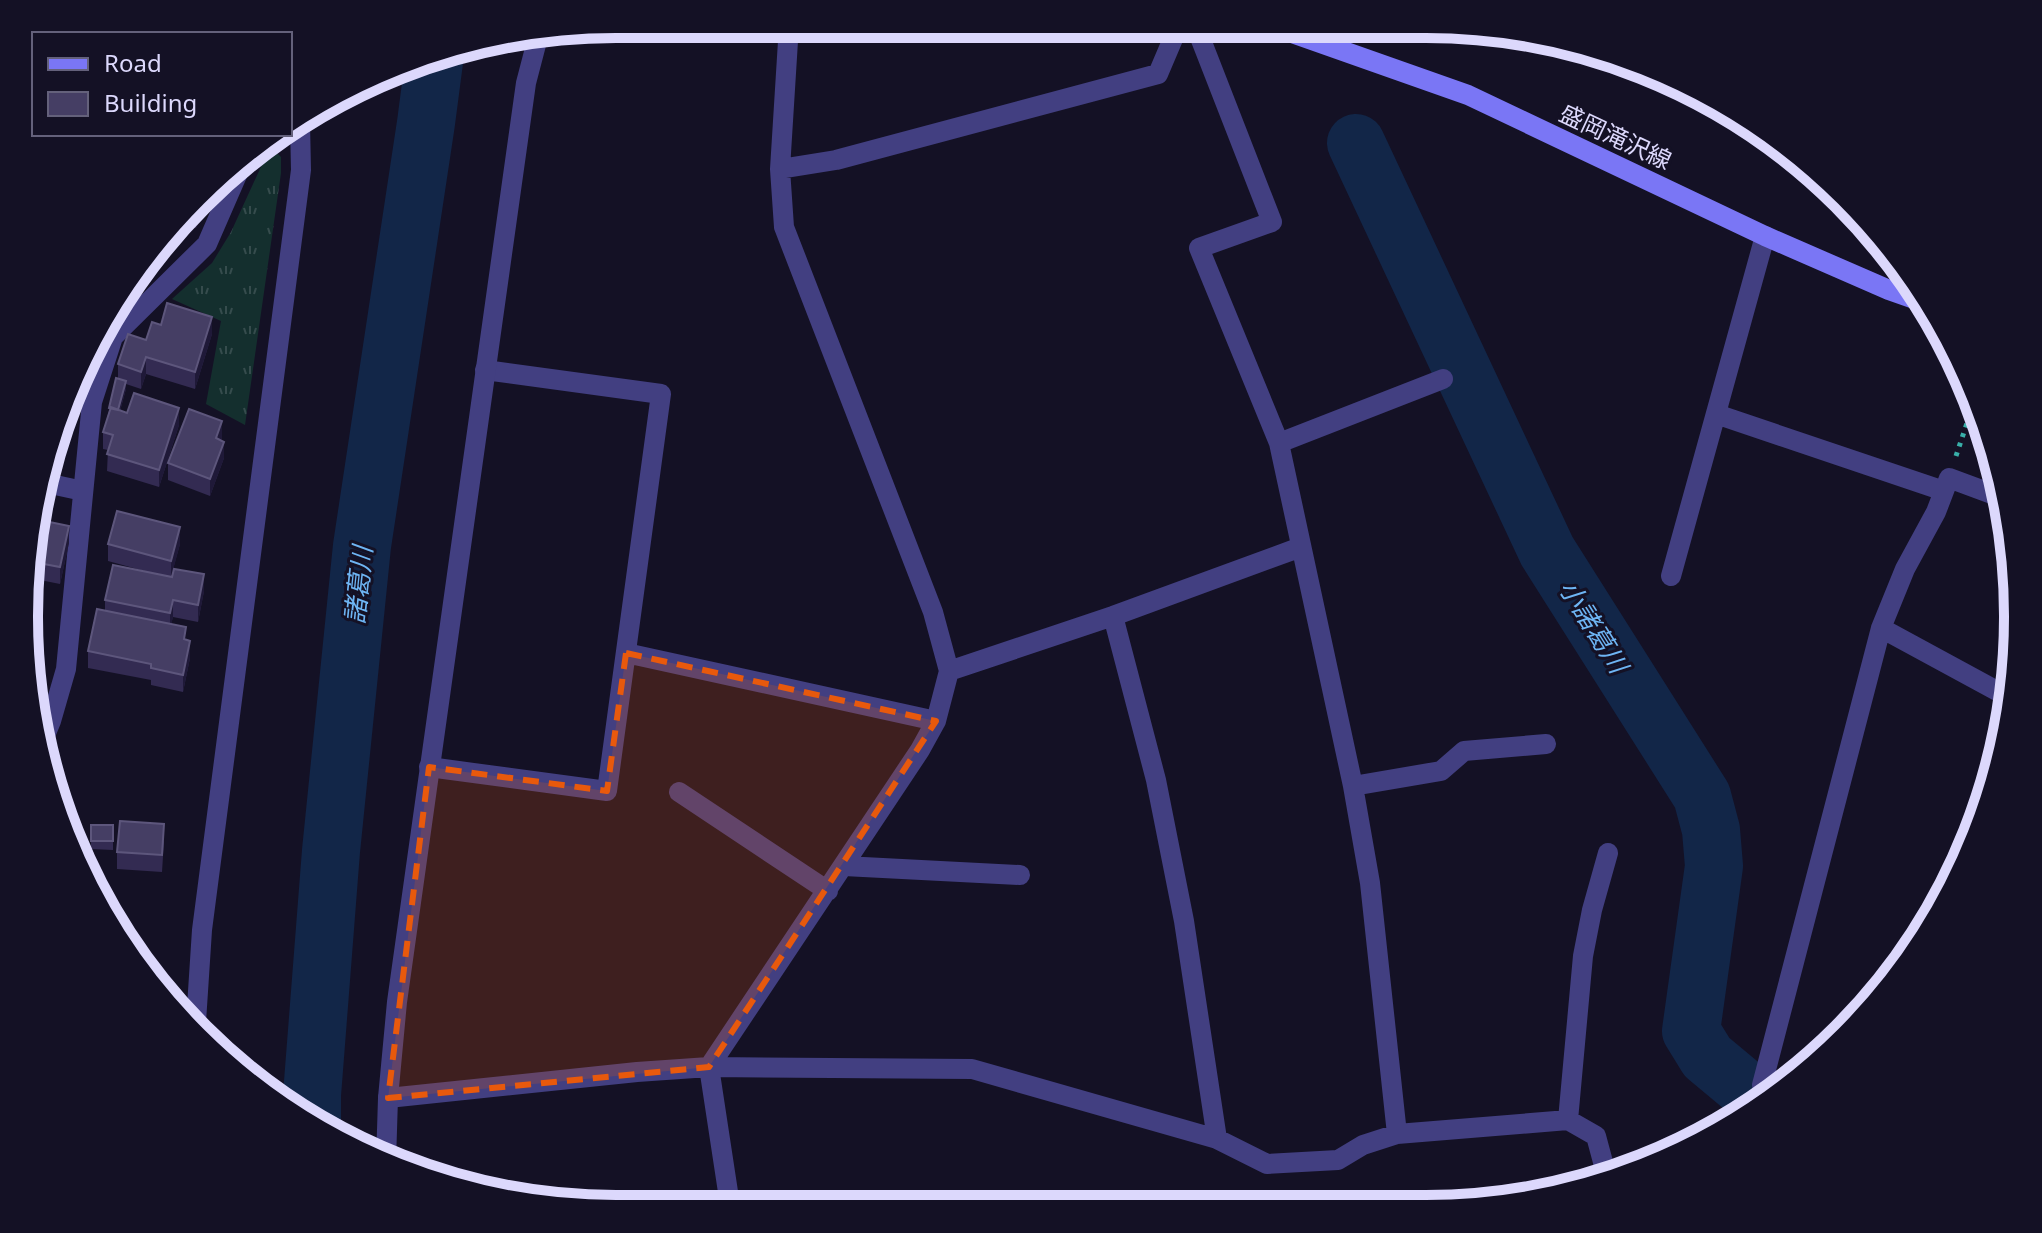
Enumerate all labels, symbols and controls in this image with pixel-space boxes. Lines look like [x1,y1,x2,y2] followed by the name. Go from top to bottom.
[32,32,292,136] legend
[104,46,162,79] text: Road
[104,86,197,119] text: Building
[1555,96,1677,176] street label: 盛岡滝沢線
[336,541,380,626] water label: 諸葛川
[1551,572,1638,682] water label: 小諸葛川

